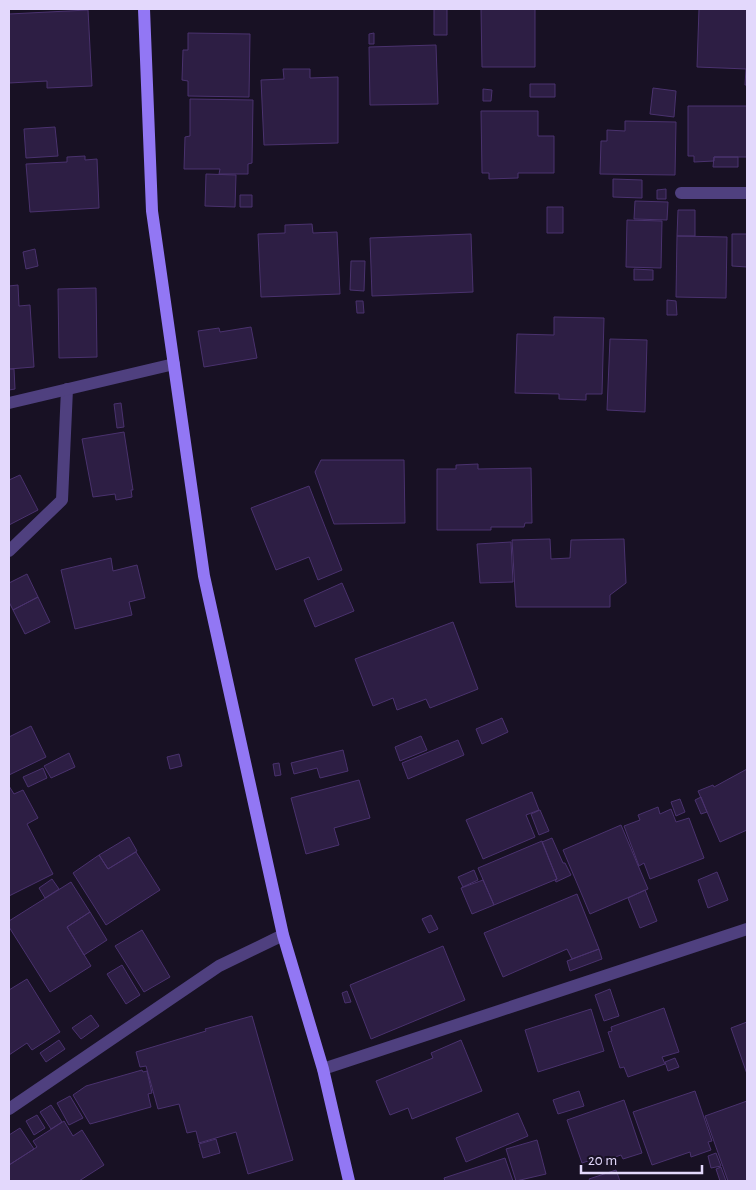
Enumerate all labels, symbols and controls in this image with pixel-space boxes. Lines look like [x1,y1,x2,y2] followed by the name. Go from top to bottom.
[581,1142,702,1174] scale bar
[588,1153,617,1168] text: 20 m

